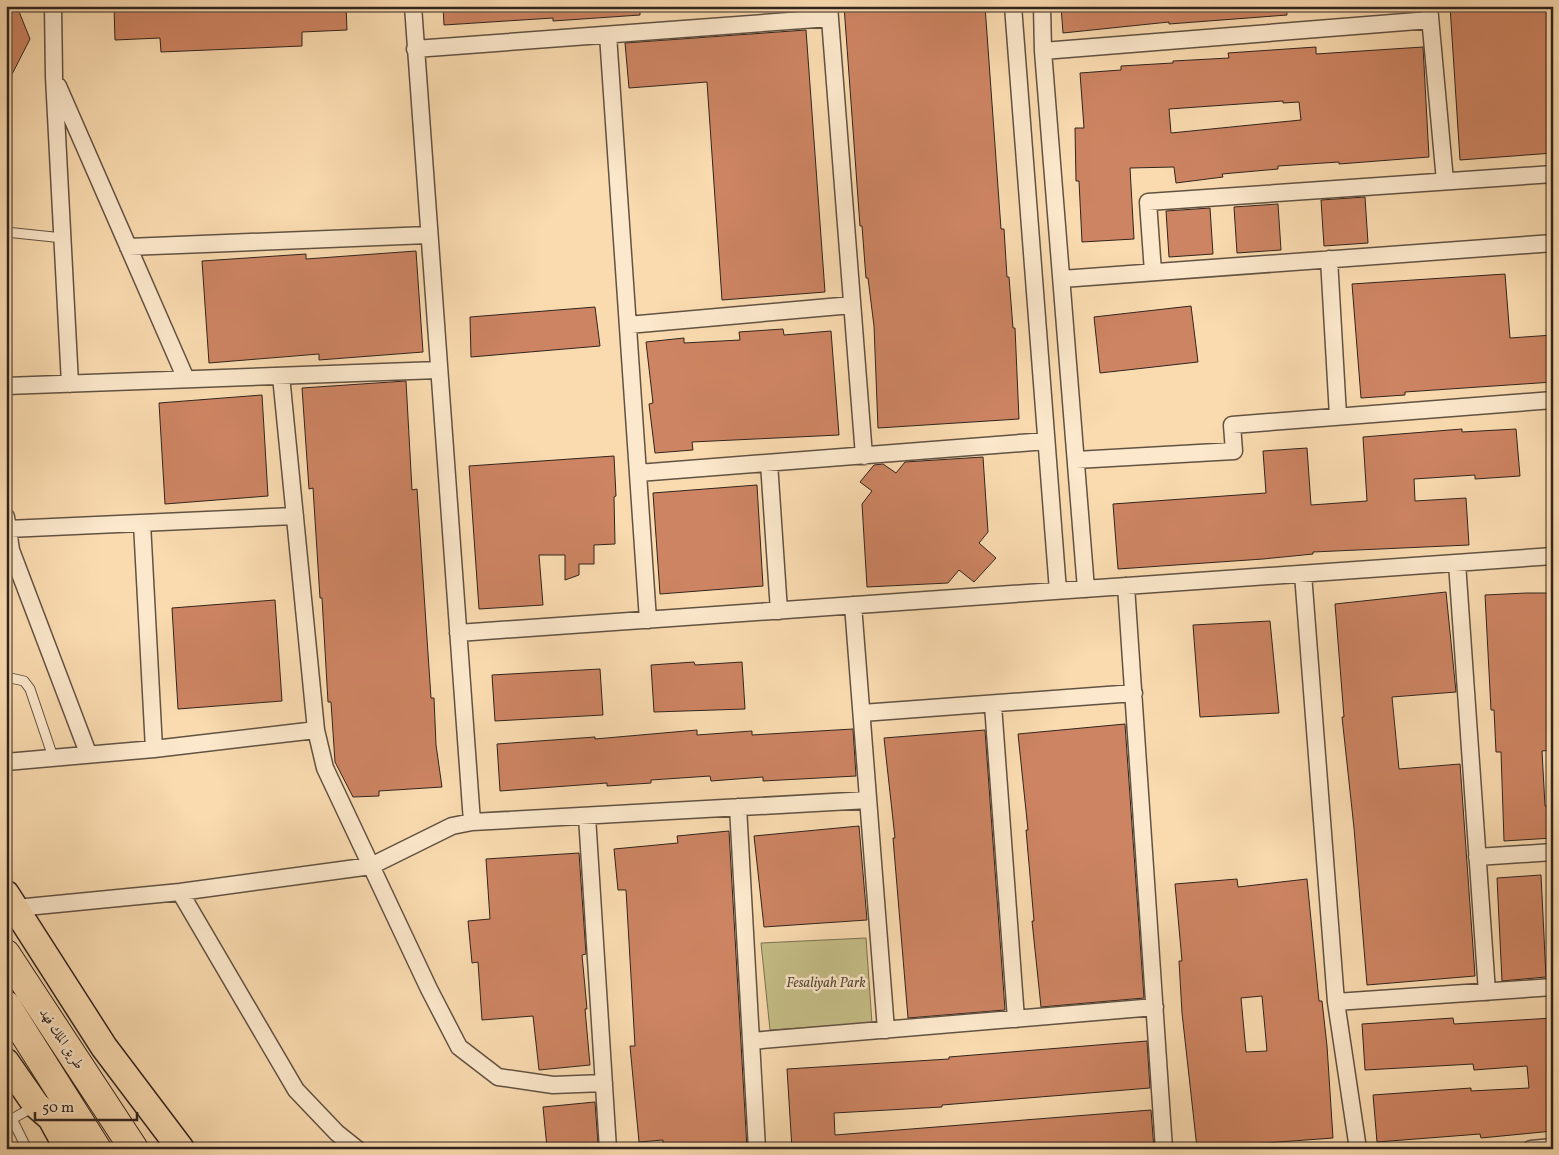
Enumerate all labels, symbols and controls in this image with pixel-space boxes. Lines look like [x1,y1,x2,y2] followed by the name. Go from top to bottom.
[786,974,866,993] park label: Fesaliyah Park
[34,1005,88,1073] street label: طريق الملك فهد
[35,1090,138,1122] scale bar
[42,1098,74,1119] text: 50 m

